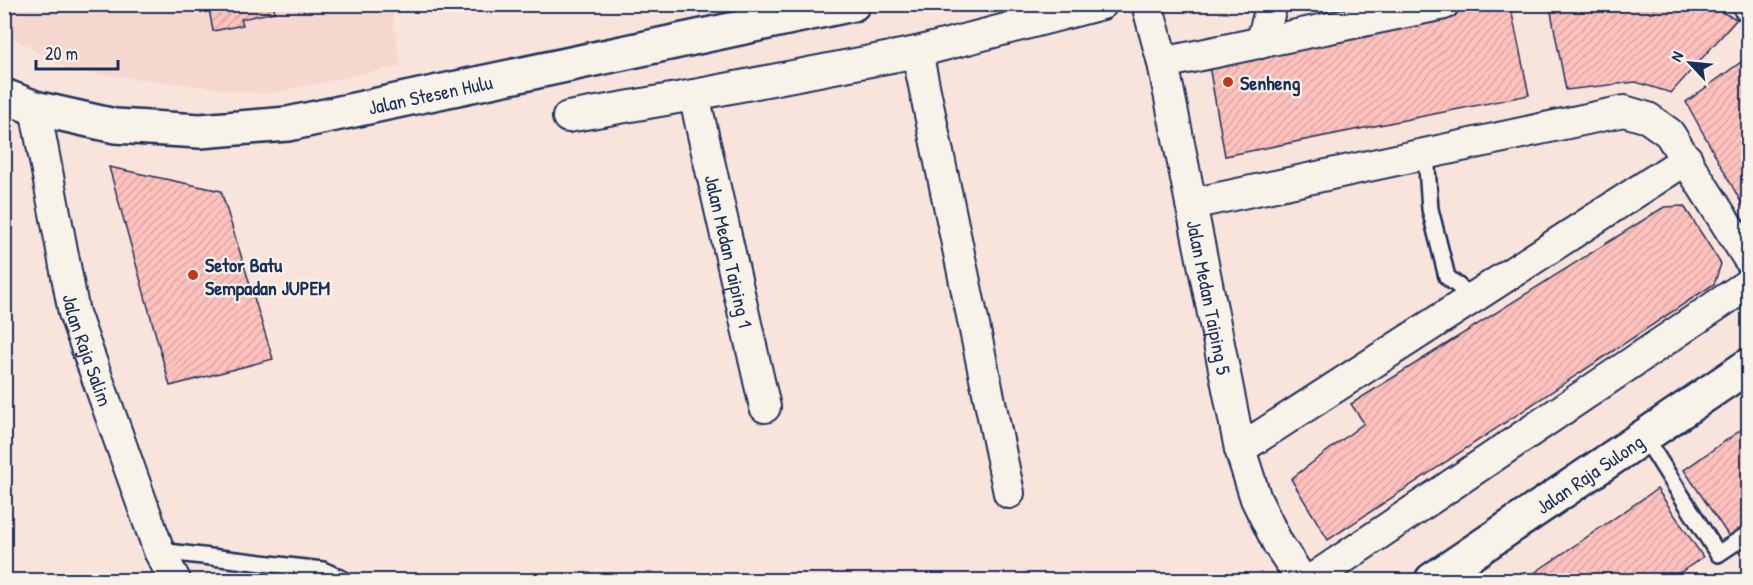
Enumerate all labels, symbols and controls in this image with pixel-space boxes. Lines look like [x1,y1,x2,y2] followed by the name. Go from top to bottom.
[36,33,118,71] scale bar
[1660,33,1720,93] north arrow
[45,41,78,66] text: 20 m
[1665,47,1688,65] text: N
[366,67,495,120] street label: Jalan Stesen Hulu
[1240,69,1301,97] place label: Senheng
[1221,75,1235,89] marker: Senheng
[699,172,760,330] street label: Jalan Medan Taiping 1
[1181,218,1238,377] street label: Jalan Medan Taiping 5
[205,251,330,302] place label: Setor Batu Sempadan JUPEM
[186,268,200,282] marker: Setor Batu Sempadan JUPEM
[57,292,120,409] street label: Jalan Raja Salim
[1530,427,1649,520] street label: Jalan Raja Sulong

